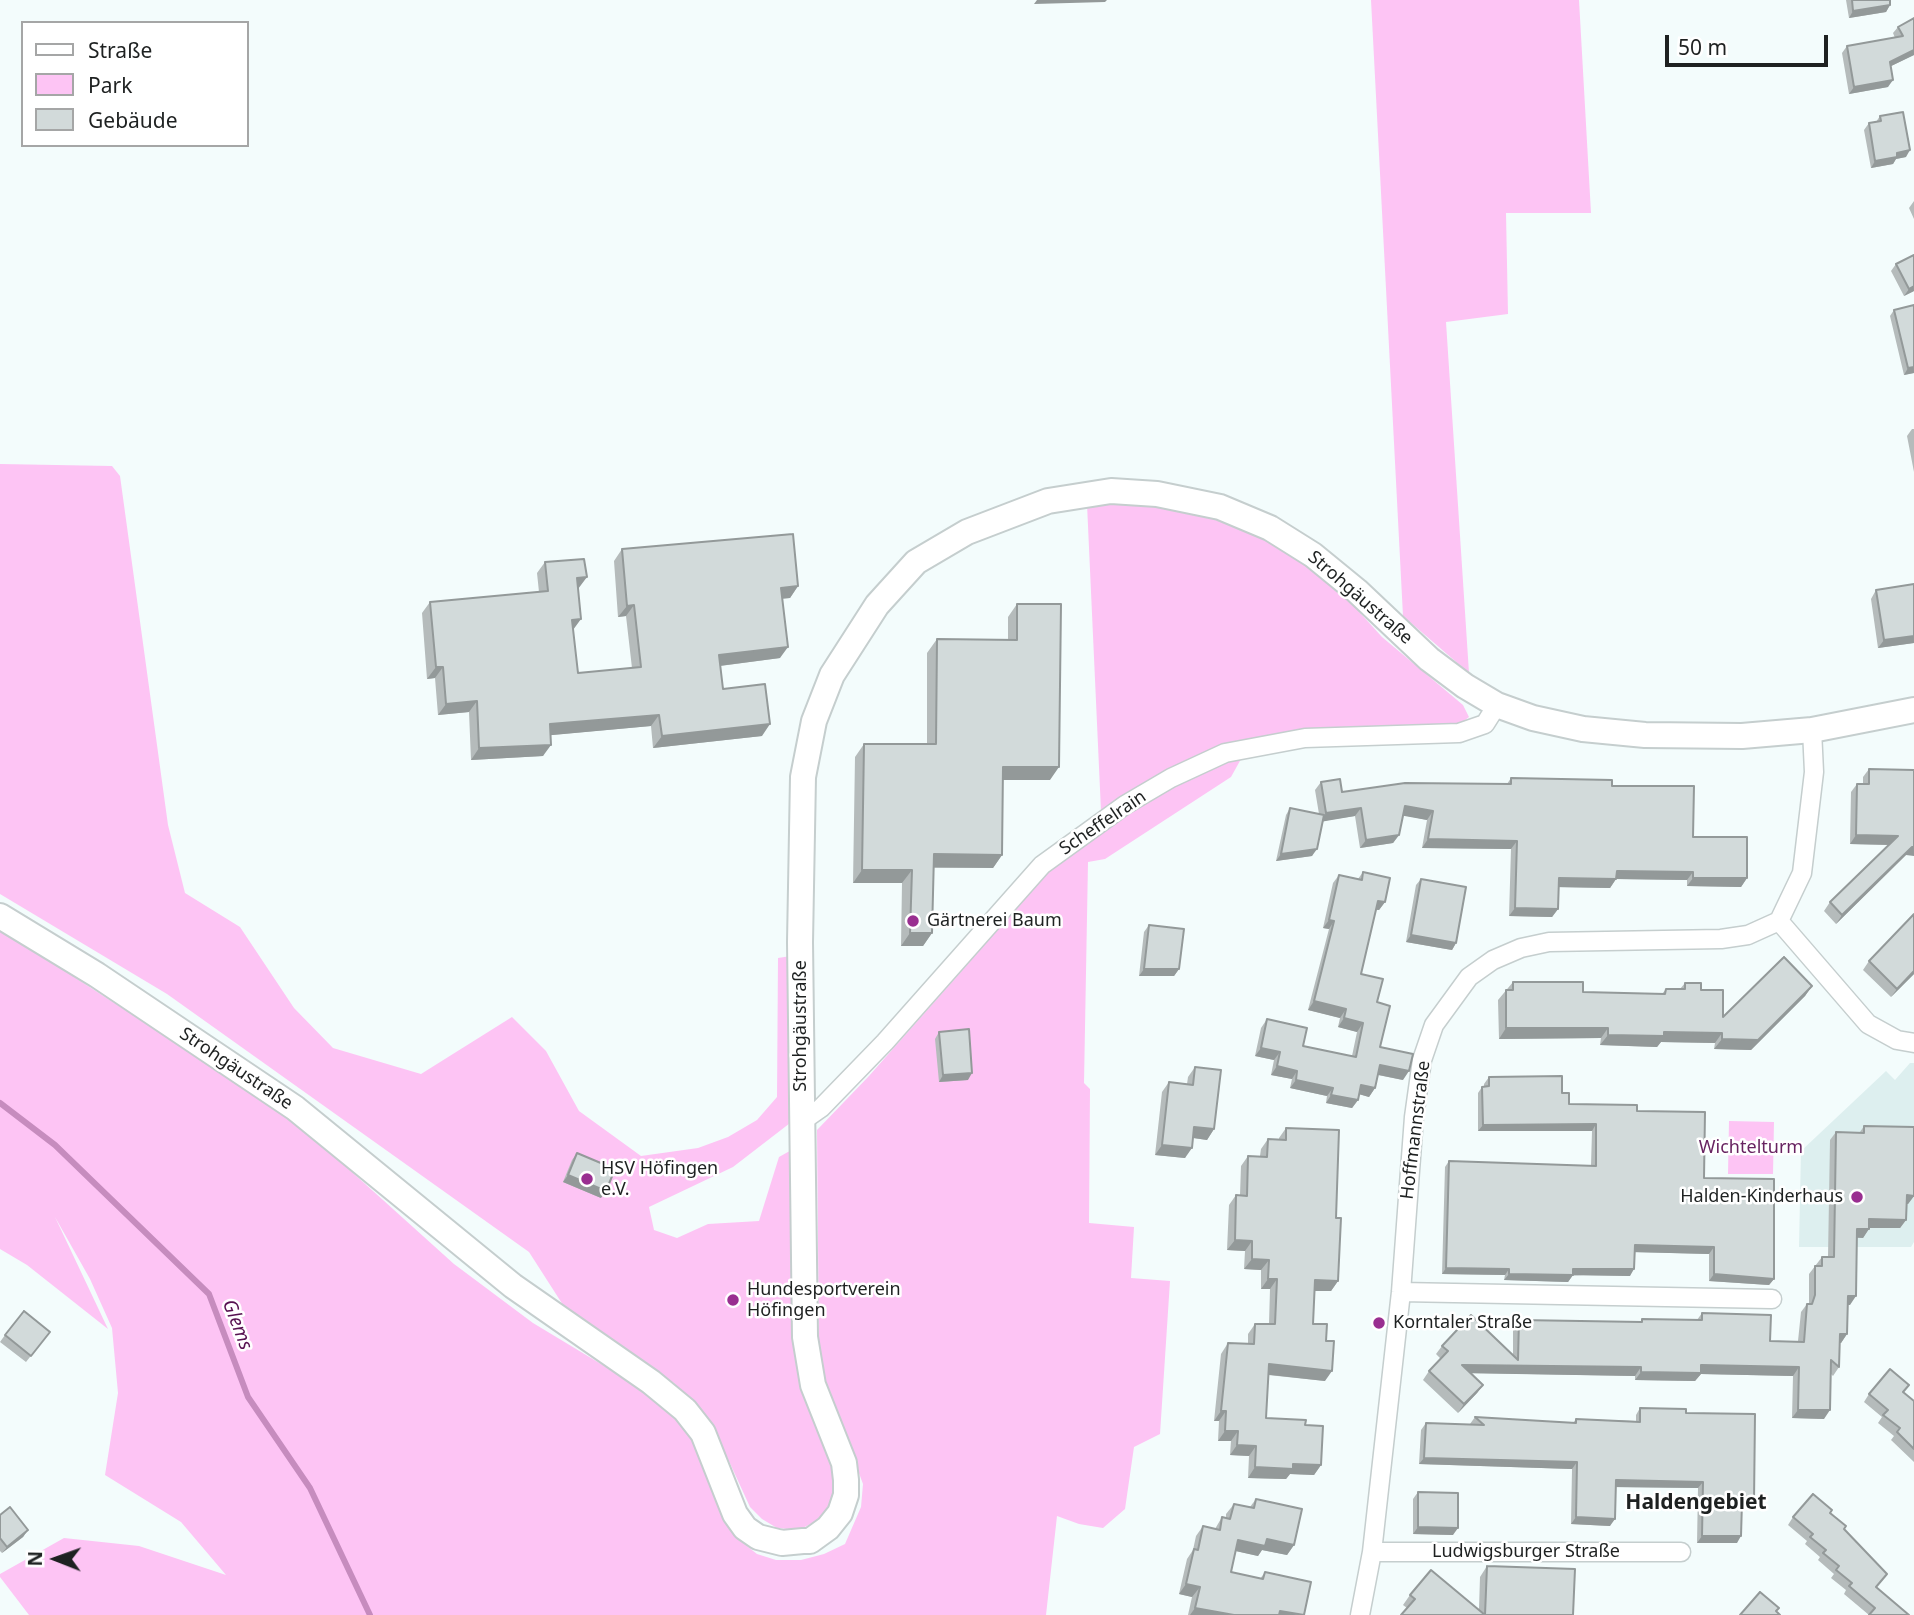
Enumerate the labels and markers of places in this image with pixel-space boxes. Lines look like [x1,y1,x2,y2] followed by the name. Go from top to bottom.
[927,910,1062,932] place label: Gärtnerei Baum
[905,913,921,929] marker: Gärtnerei Baum
[601,1158,718,1200] place label: HSV Höfingen e.V.
[579,1171,595,1187] marker: HSV Höfingen e.V.
[1680,1186,1843,1208] place label: Halden-Kinderhaus
[1849,1189,1865,1205] marker: Halden-Kinderhaus
[747,1279,901,1322] place label: Hundesportverein Höfingen
[725,1292,741,1308] marker: Hundesportverein Höfingen
[1393,1312,1532,1334] place label: Korntaler Straße
[1371,1315,1387,1331] marker: Korntaler Straße

